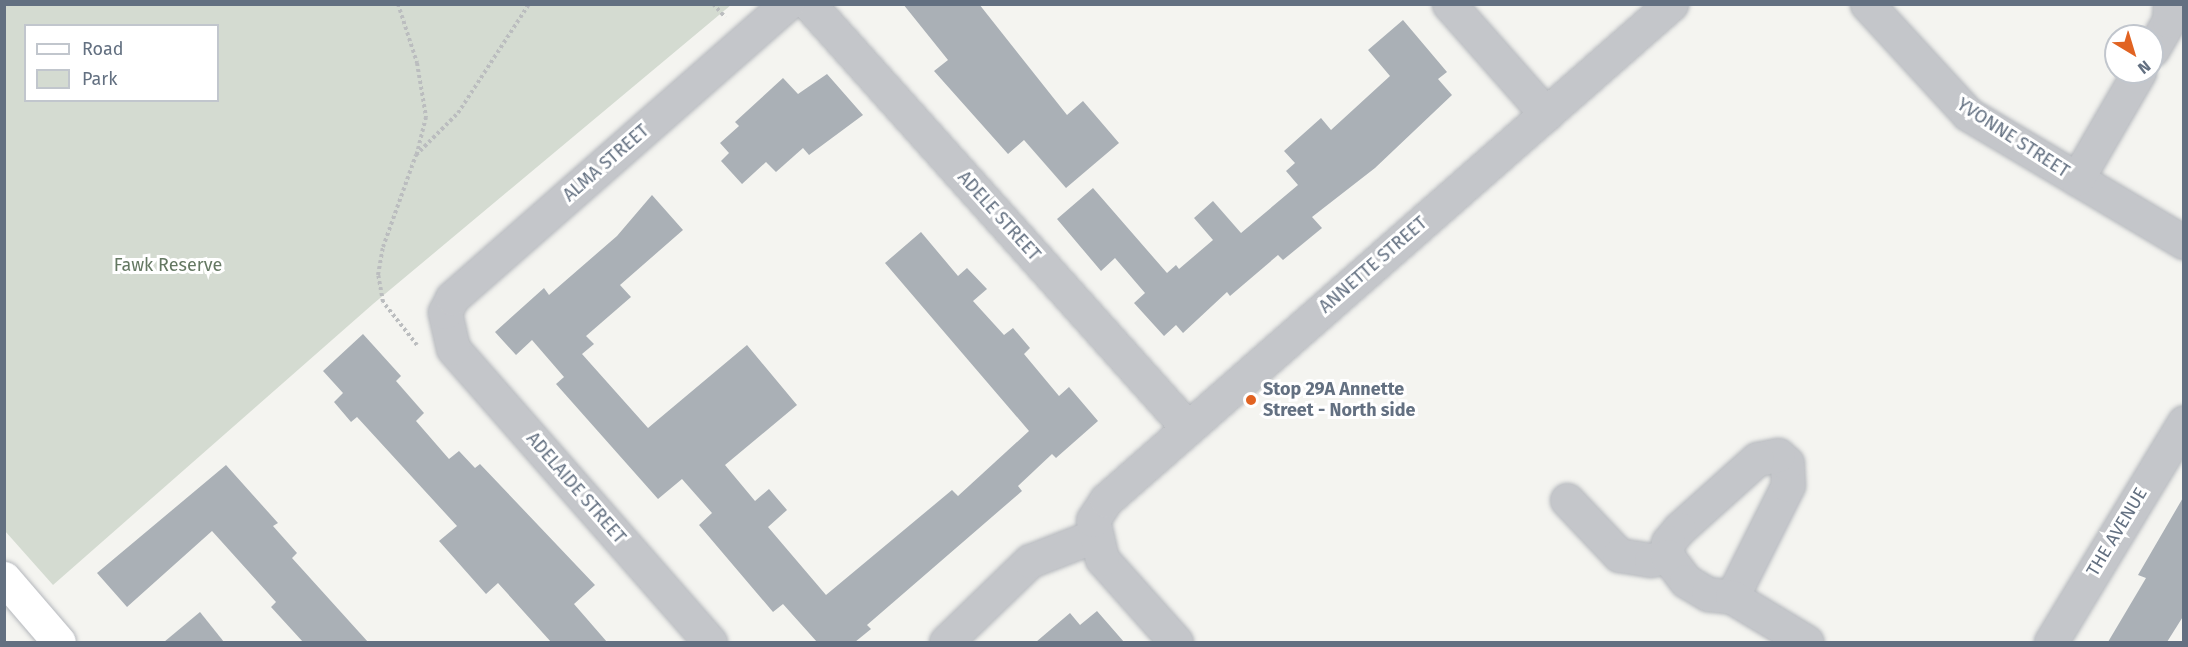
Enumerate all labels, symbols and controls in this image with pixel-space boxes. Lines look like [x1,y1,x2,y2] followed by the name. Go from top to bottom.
[24,24,219,102] legend
[2104,24,2164,84] north arrow
[82,38,124,60] text: Road
[2134,56,2154,78] text: N
[82,68,117,90] text: Park
[1953,94,2073,182] street label: YVONNE STREET
[559,120,653,206] street label: ALMA STREET
[953,167,1045,265] street label: ADELE STREET
[1315,212,1431,318] street label: ANNETTE STREET
[114,254,222,276] park label: Fawk Reserve
[1263,379,1415,422] place label: Stop 29A Annette Street - North side
[1244,393,1258,407] marker: Stop 29A Annette Street - North side
[522,428,630,548] street label: ADELAIDE STREET
[2082,484,2152,580] street label: THE AVENUE

